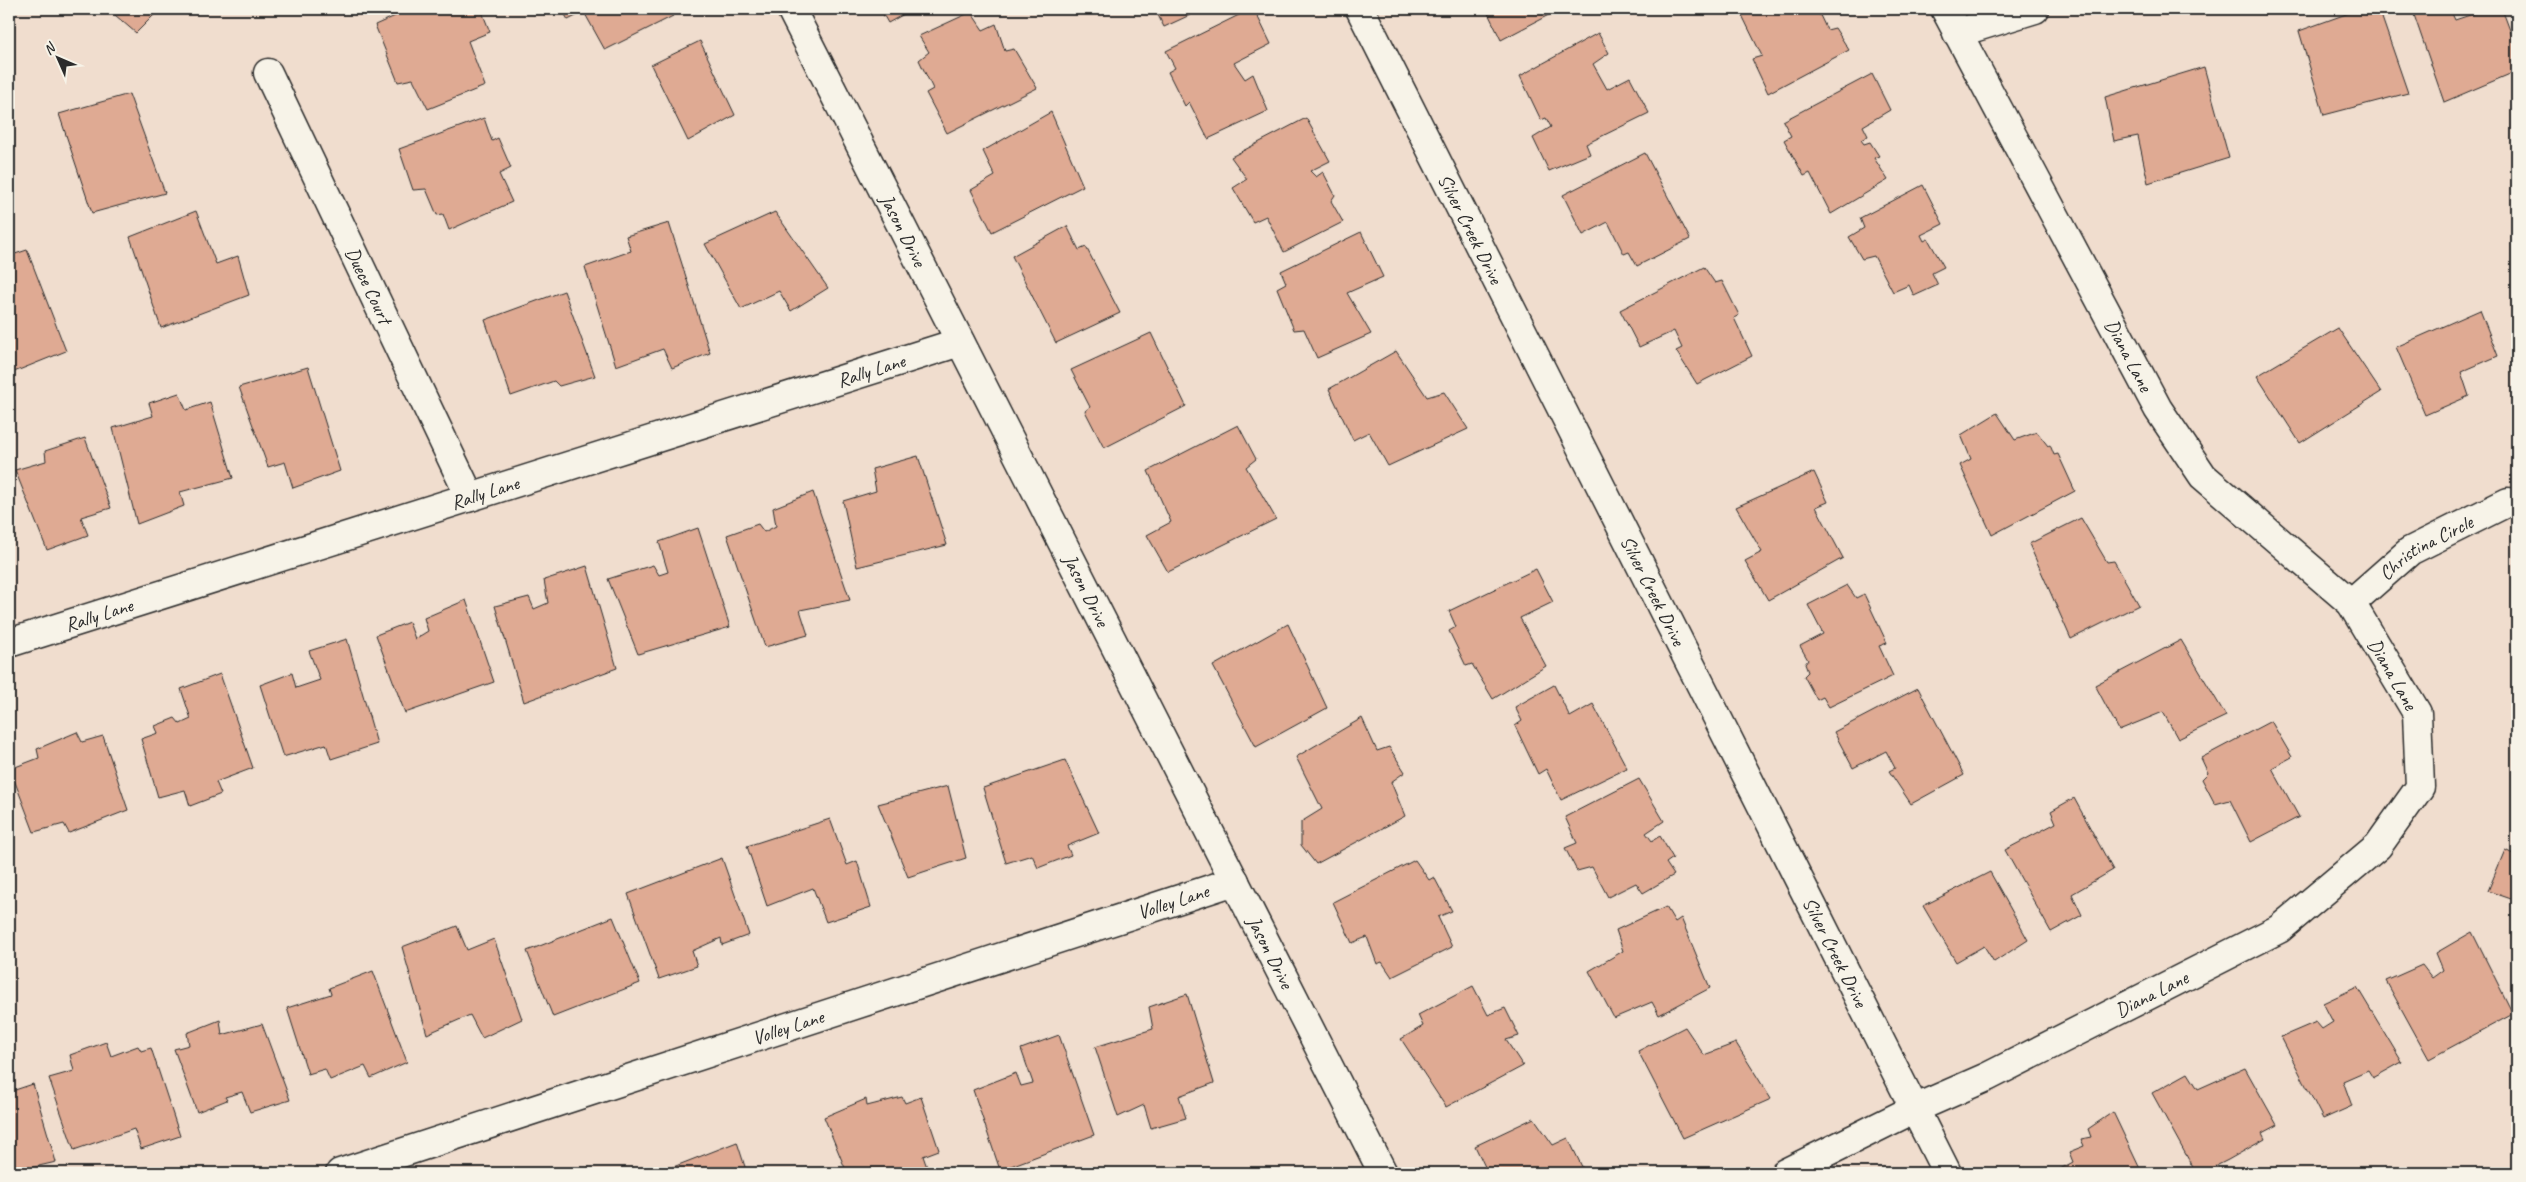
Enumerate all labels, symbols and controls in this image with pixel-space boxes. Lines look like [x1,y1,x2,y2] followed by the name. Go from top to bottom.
[32,32,82,82] north arrow
[40,38,60,58] text: N
[1432,170,1509,289] street label: Silver Creek Drive
[874,189,932,272] street label: Jason Drive
[340,243,399,331] street label: Duece Court
[2099,315,2159,397] street label: Diana Lane
[834,348,909,393] street label: Rally Lane
[448,470,523,515] street label: Rally Lane
[2374,509,2478,586] street label: Christina Circle
[1615,531,1692,651] street label: Silver Creek Drive
[1057,549,1116,632] street label: Jason Drive
[62,592,137,638] street label: Rally Lane
[2362,634,2424,716] street label: Diana Lane
[1134,878,1213,925] street label: Volley Lane
[1797,893,1874,1013] street label: Silver Creek Drive
[1241,911,1300,994] street label: Jason Drive
[2111,965,2194,1023] street label: Diana Lane
[749,1004,828,1051] street label: Volley Lane

